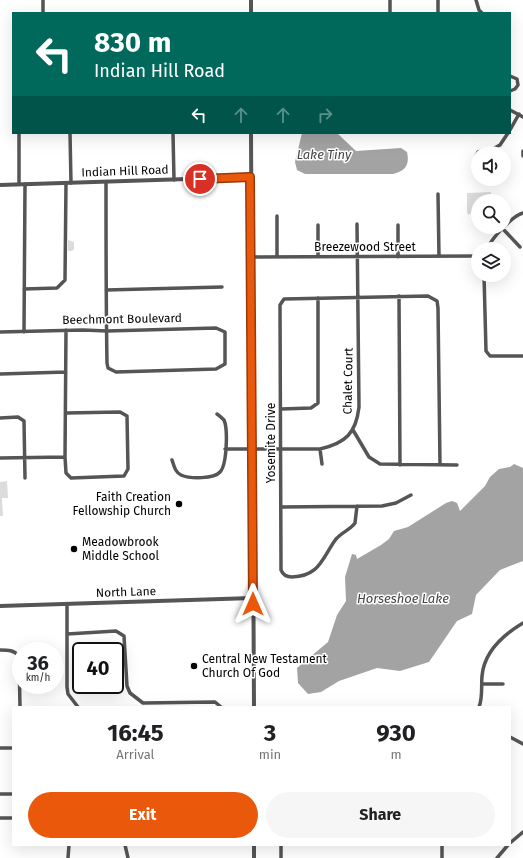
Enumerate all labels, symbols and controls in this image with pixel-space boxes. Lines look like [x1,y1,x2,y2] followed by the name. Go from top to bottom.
[94,26,172,59] text: 830 m
[28,28,80,80] icon: left
[94,60,225,82] text: Indian Hill Road
[188,104,210,126] icon: left
[230,104,252,126] icon: ahead
[272,104,294,126] icon: ahead
[314,104,336,126] icon: right
[471,146,511,282] map controls
[471,146,511,186] button: sound
[297,147,352,162] water label: Lake Tiny
[81,162,169,180] street label: Indian Hill Road
[183,162,217,196] pin
[189,168,211,190] icon: arrive
[471,194,511,234] button: search
[314,240,417,254] street label: Breezewood Street
[471,242,511,282] button: layers
[62,311,182,327] street label: Beechmont Boulevard
[340,347,356,415] street label: Chalet Court
[264,403,278,483] street label: Yosemite Drive
[72,490,171,518] place label: Faith Creation Fellowship Church
[174,499,184,509] marker: Faith Creation Fellowship Church
[82,535,160,563] place label: Meadowbrook Middle School
[69,544,79,554] marker: Meadowbrook Middle School
[232,583,274,625] position arrow
[96,584,156,600] street label: North Lane
[357,591,449,606] water label: Horseshoe Lake
[72,642,124,694] speed limit sign: 40
[27,651,49,675] text: 36
[202,652,328,680] place label: Central New Testament Church Of God
[189,661,199,671] marker: Central New Testament Church Of God
[26,672,50,684] text: km/h
[107,719,164,747] text: 16:45
[264,719,276,747] text: 3
[376,719,416,747] text: 930
[116,747,154,762] text: Arrival
[259,747,281,762] text: min
[391,747,402,762] text: m
[28,792,258,838] button: Exit
[266,792,495,838] button: Share

